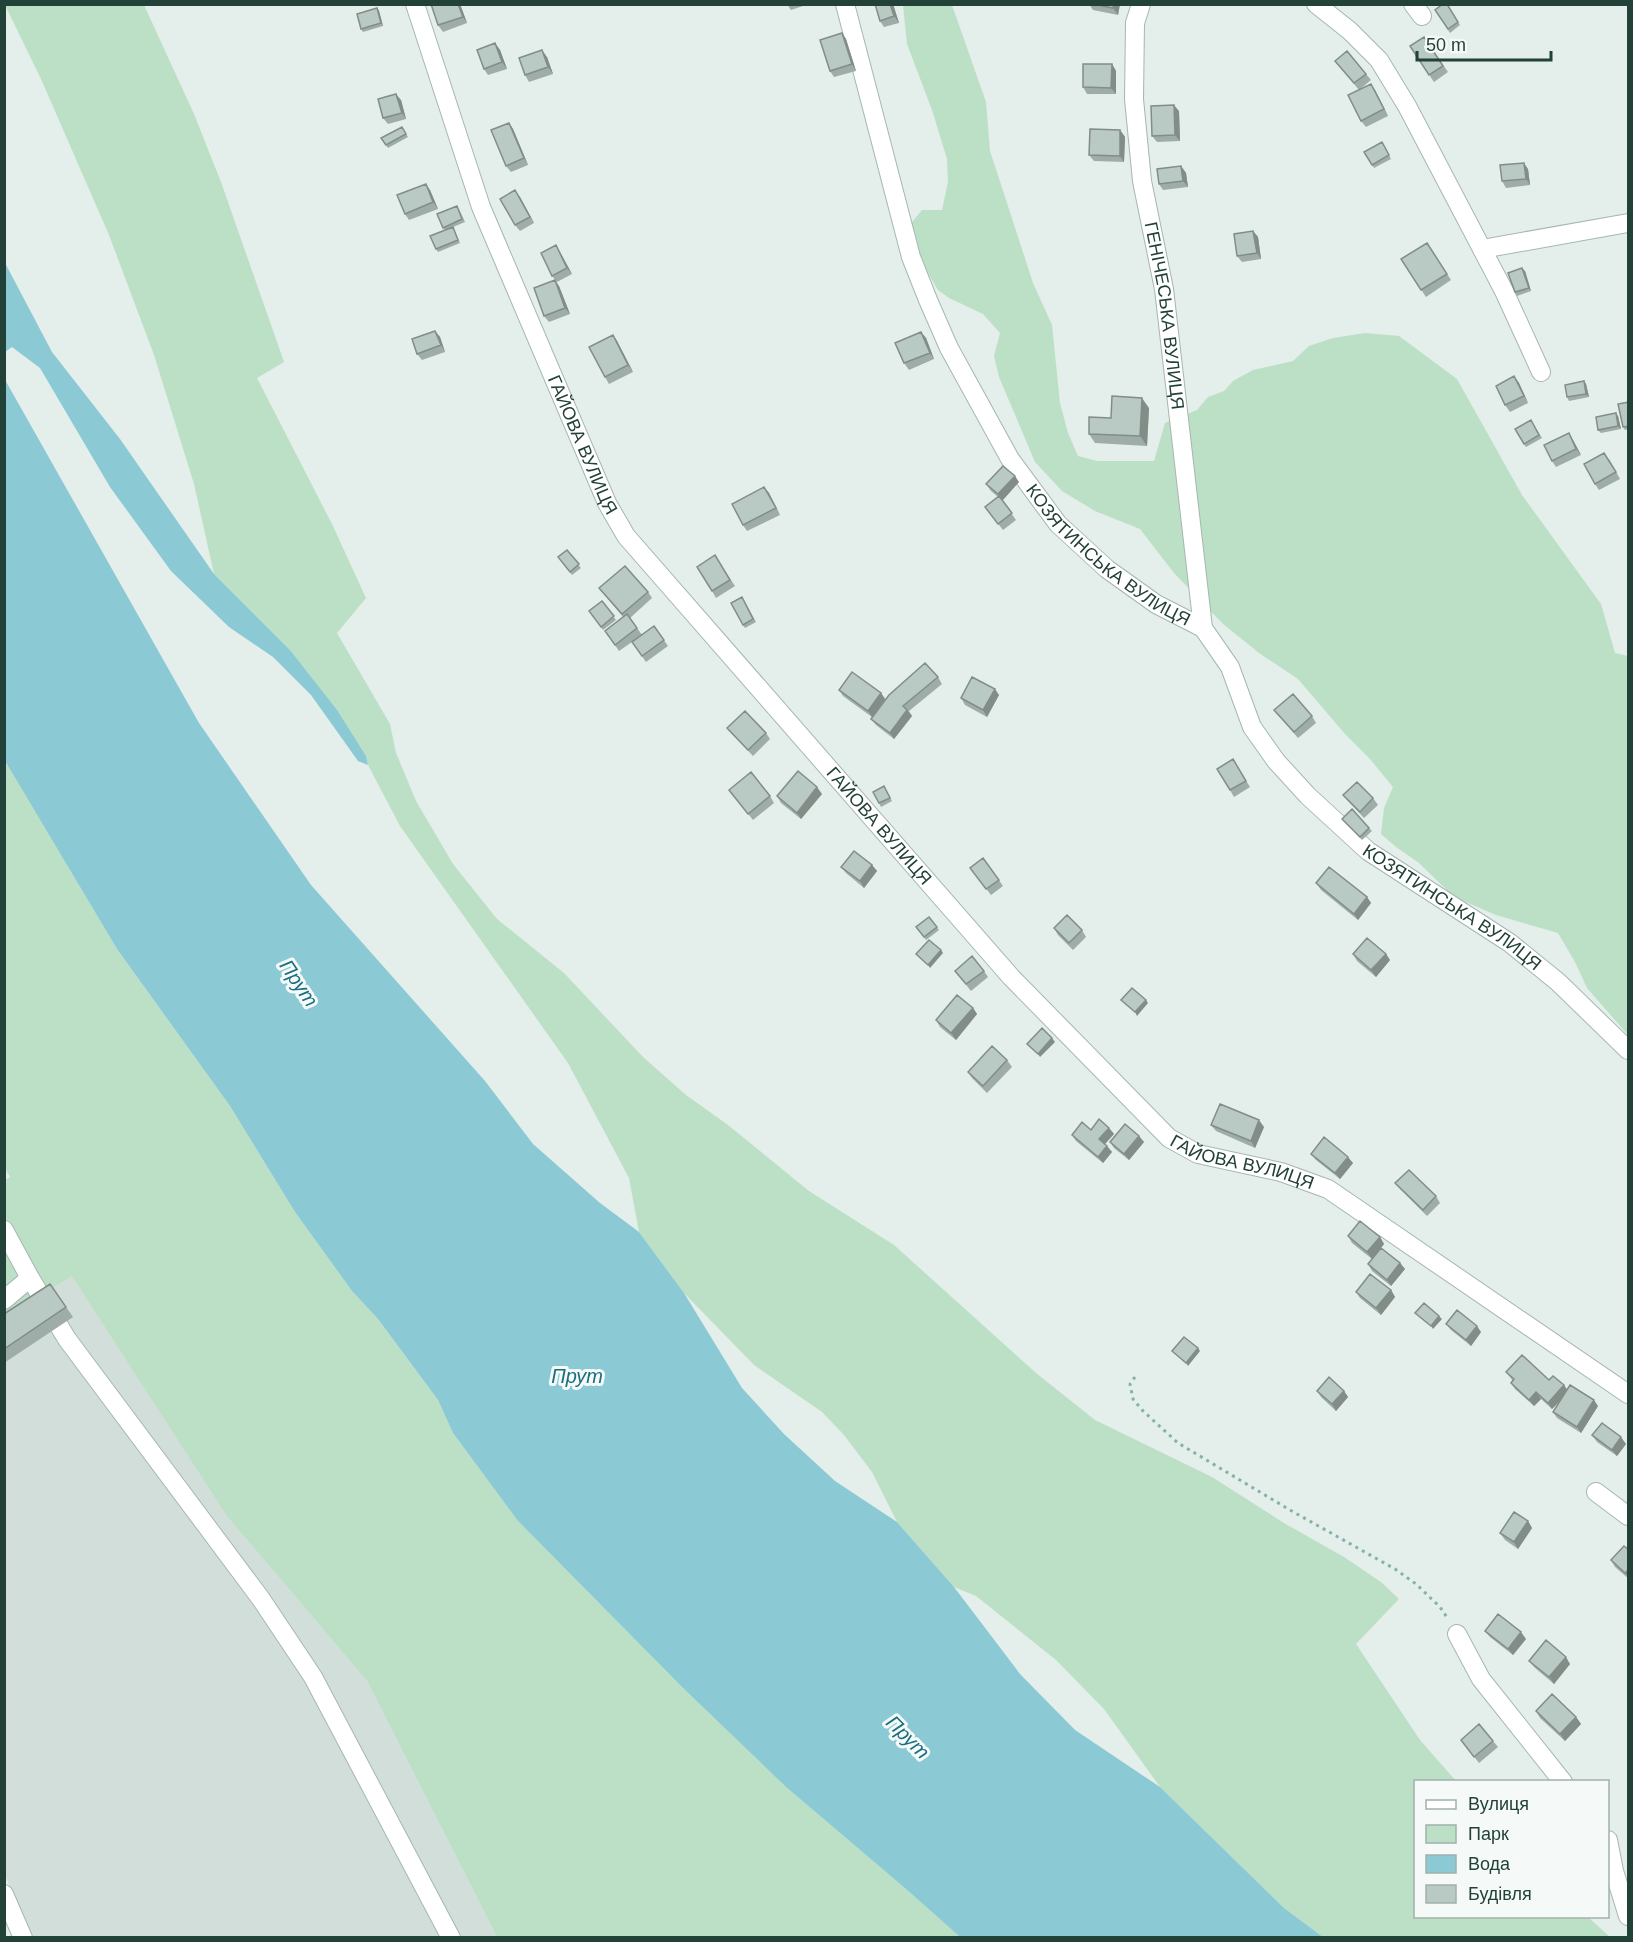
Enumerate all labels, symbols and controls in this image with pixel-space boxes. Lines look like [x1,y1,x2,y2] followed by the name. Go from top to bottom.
[1417,24,1550,62] scale bar
[1426,35,1466,55] text: 50 m
[1141,220,1188,411] street label: ГЕНІЧЕСЬКА ВУЛИЦЯ
[544,372,621,518] street label: ГАЙОВА ВУЛИЦЯ
[1022,480,1194,630] street label: КОЗЯТИНСЬКА ВУЛИЦЯ
[822,763,936,889] street label: ГАЙОВА ВУЛИЦЯ
[1359,840,1545,974] street label: КОЗЯТИНСЬКА ВУЛИЦЯ
[275,955,323,1011] water label: Прут
[1167,1131,1317,1193] street label: ГАЙОВА ВУЛИЦЯ
[551,1365,603,1387] water label: Прут
[882,1711,934,1763] water label: Прут
[1414,1780,1609,1918] legend
[1468,1794,1529,1814] text: Вулиця
[1468,1824,1509,1844] text: Парк
[1468,1854,1511,1874] text: Вода
[1468,1884,1532,1904] text: Будівля

